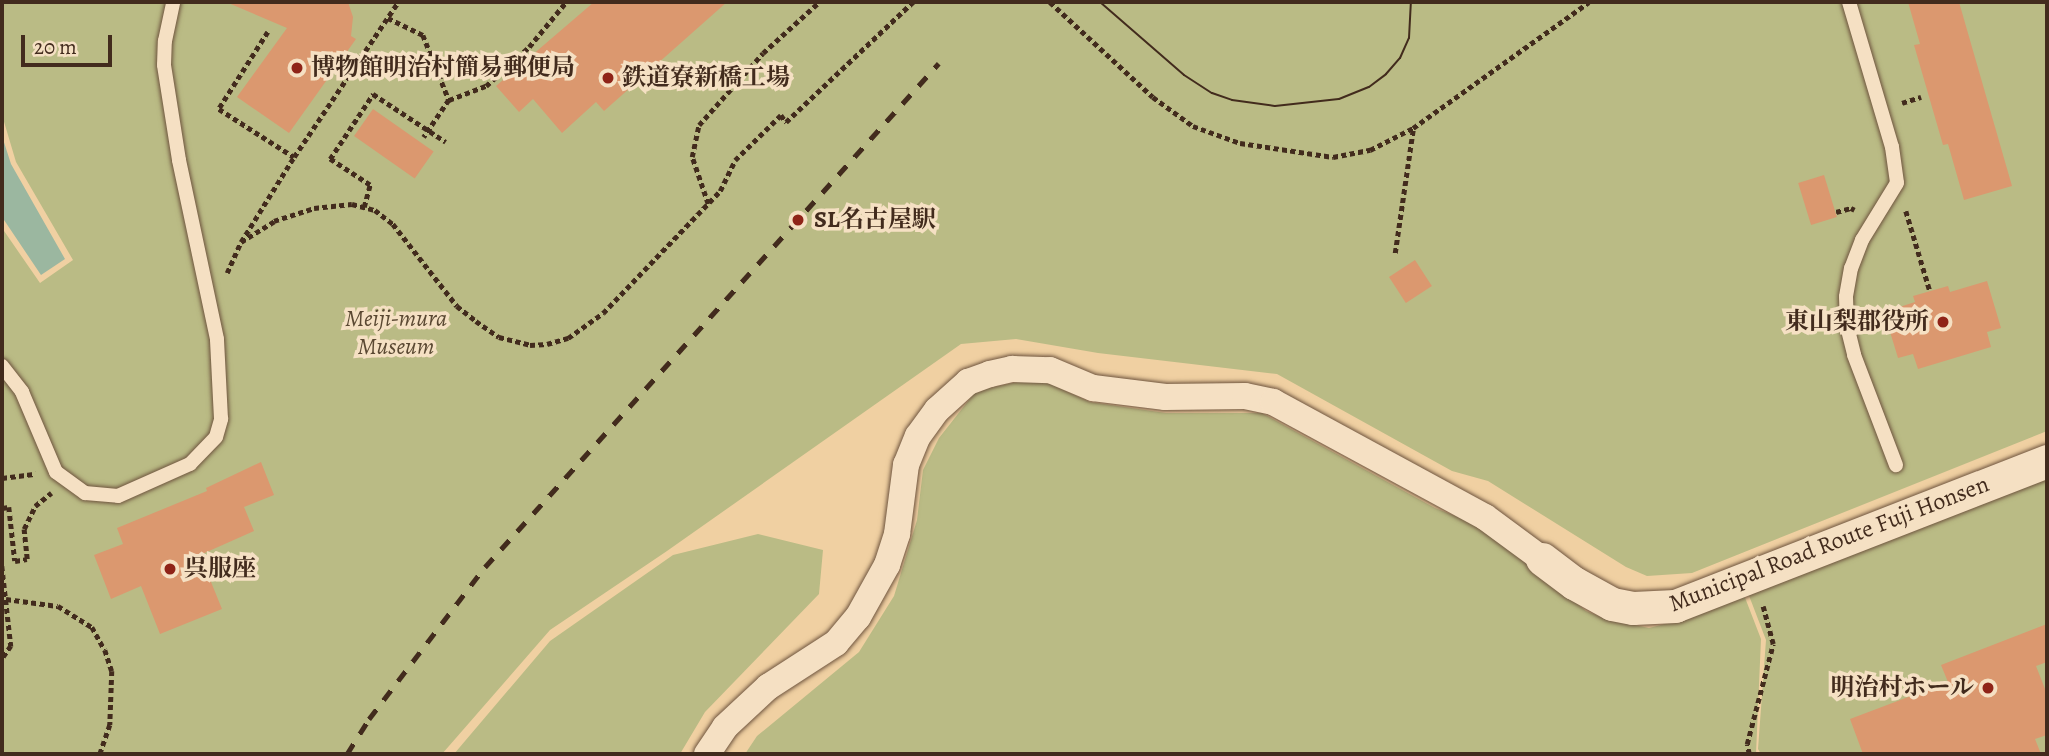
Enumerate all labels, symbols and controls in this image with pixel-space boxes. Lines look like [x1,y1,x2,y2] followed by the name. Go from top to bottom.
[24,21,116,65] scale bar
[34,33,77,61] text: 20 m
[311,54,575,82] place label: 博物館明治村簡易郵便局
[289,60,305,76] marker: 博物館明治村簡易郵便局
[622,64,790,92] place label: 鉄道寮新橋工場
[600,70,616,86] marker: 鉄道寮新橋工場
[814,206,936,234] place label: SL名古屋駅
[788,210,808,230] marker: SL名古屋駅
[345,305,447,361] park label: Meiji-mura Museum
[1785,308,1929,336] place label: 東山梨郡役所
[1935,314,1951,330] marker: 東山梨郡役所
[1665,470,1993,618] street label: Municipal Road Route Fuji Honsen
[184,555,256,583] place label: 呉服座
[162,561,178,577] marker: 呉服座
[1830,674,1974,702] place label: 明治村ホール
[1980,680,1996,696] marker: 明治村ホール

